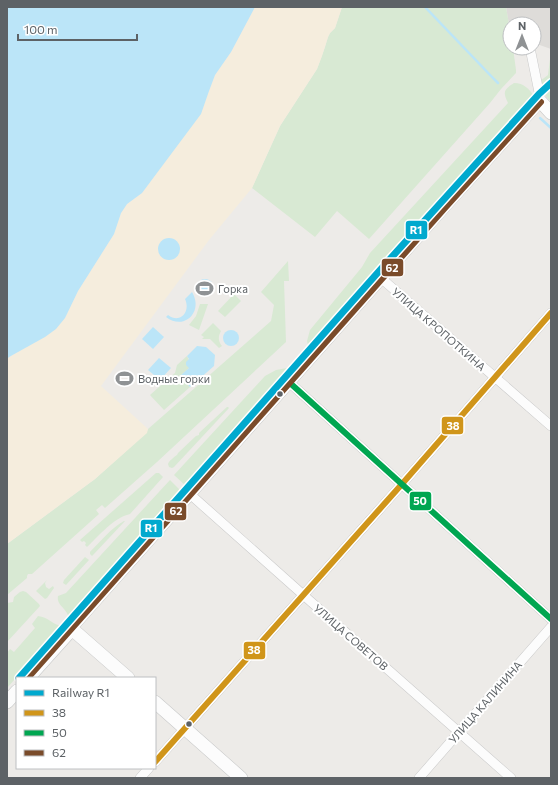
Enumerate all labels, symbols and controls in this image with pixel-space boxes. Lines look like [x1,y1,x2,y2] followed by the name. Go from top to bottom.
[18,16,137,42] scale bar
[502,16,542,56] north arrow
[518,19,526,32] text: N
[24,22,58,36] text: 100 m
[405,220,428,240] line badge: R1
[410,223,422,236] text: R1
[381,258,404,277] line badge: 62
[386,261,398,274] text: 62
[195,278,215,298] sports icon: Горка
[218,282,248,295] place label: Горка
[390,285,489,373] street label: УЛИЦА КРОПОТКИНА
[115,368,135,388] sports icon: Водные горки
[138,372,210,385] place label: Водные горки
[275,389,285,399] unlabelled marker
[441,416,464,435] line badge: 38
[446,419,460,432] text: 38
[409,491,432,511] line badge: 50
[413,494,427,507] text: 50
[164,502,187,521] line badge: 62
[170,504,182,517] text: 62
[140,519,163,538] line badge: R1
[145,521,157,534] text: R1
[311,601,391,673] street label: УЛИЦА СОВЕТОВ
[243,641,266,660] line badge: 38
[247,643,261,656] text: 38
[446,658,525,746] street label: УЛИЦА КАЛИНИНА
[16,677,156,769] legend
[52,685,110,699] text: Railway R1
[52,705,66,719] text: 38
[184,719,194,729] unlabelled marker
[52,725,67,739] text: 50
[52,745,66,759] text: 62

